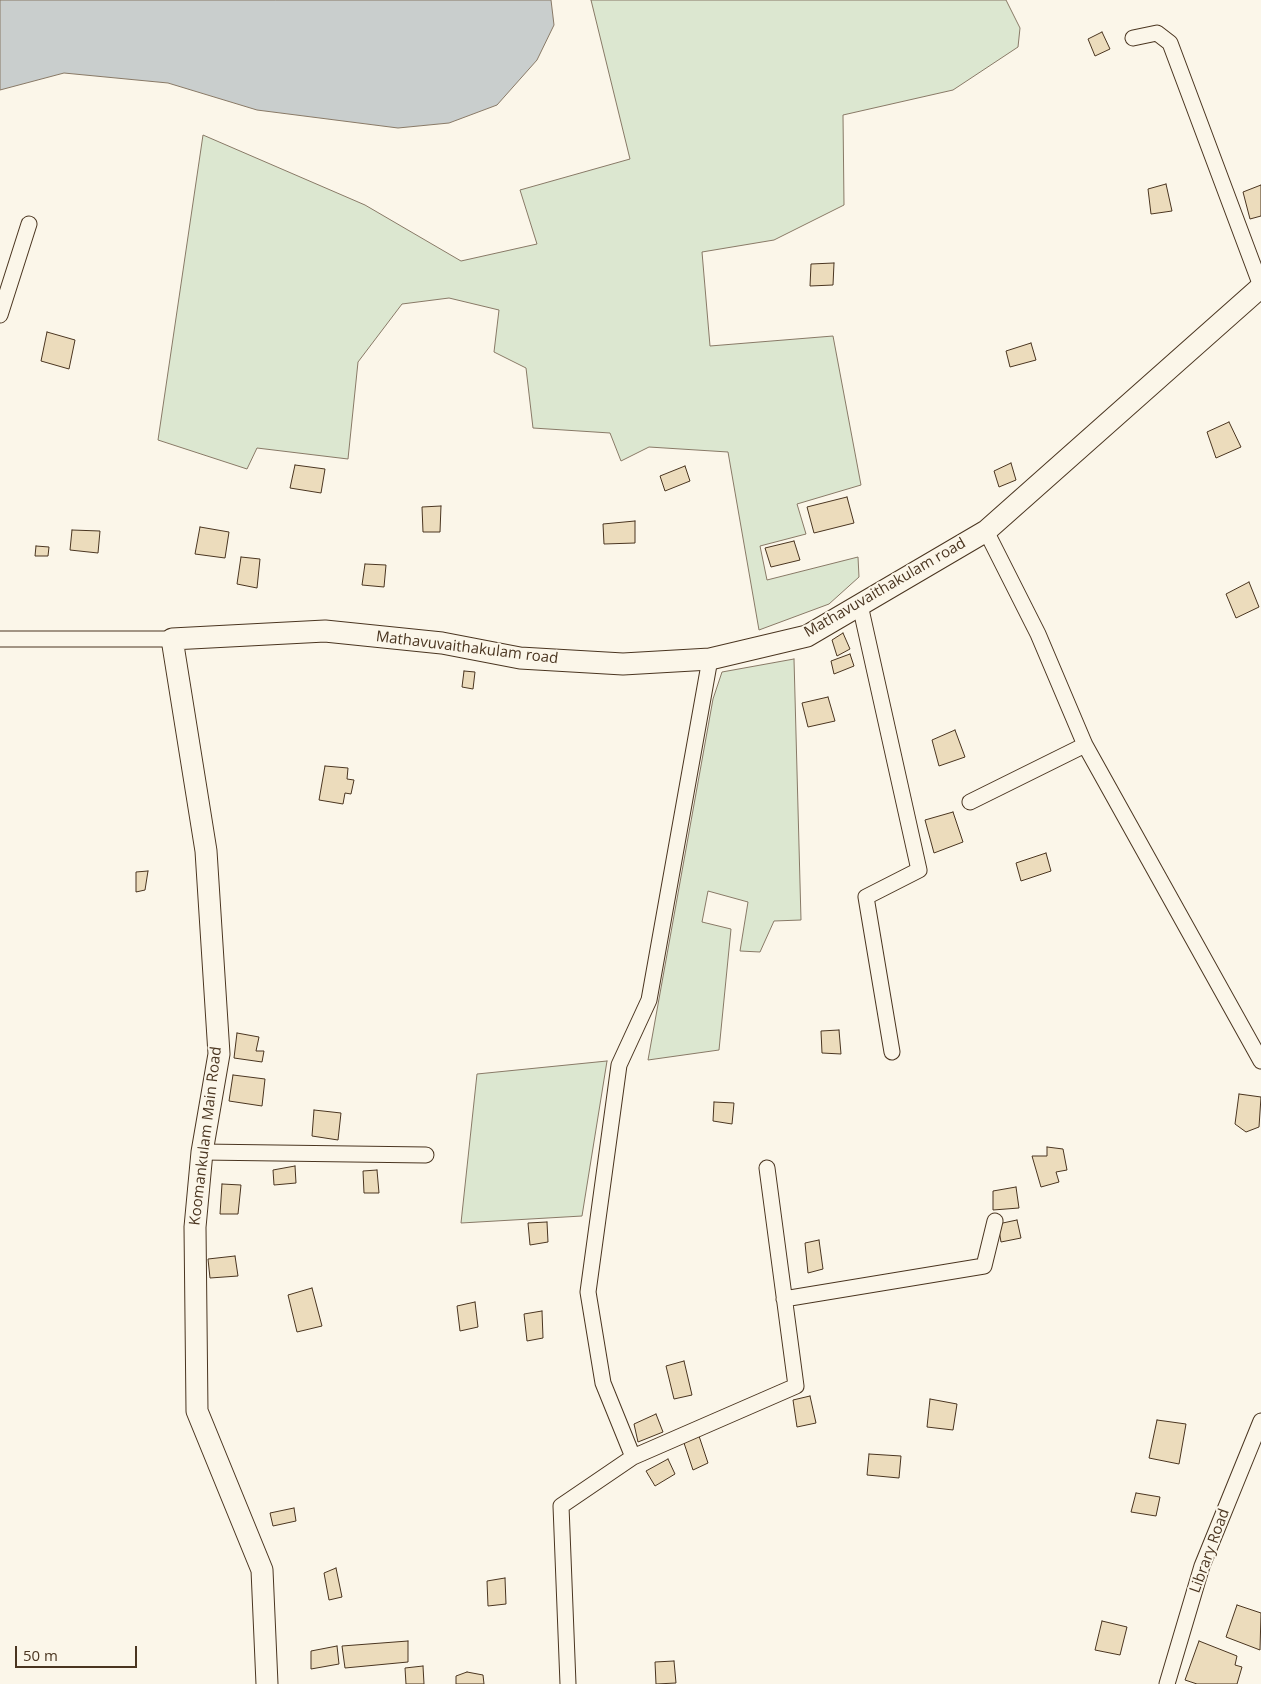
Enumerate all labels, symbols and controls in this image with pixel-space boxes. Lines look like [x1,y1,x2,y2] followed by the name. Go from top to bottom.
[801,534,969,642] street label: Mathavuvaithakulam road
[375,628,559,668] street label: Mathavuvaithakulam road
[186,1046,226,1226] street label: Koomankulam Main Road
[1186,1506,1234,1596] street label: Library Road
[18,1636,140,1668] scale bar
[23,1645,58,1665] text: 50 m

